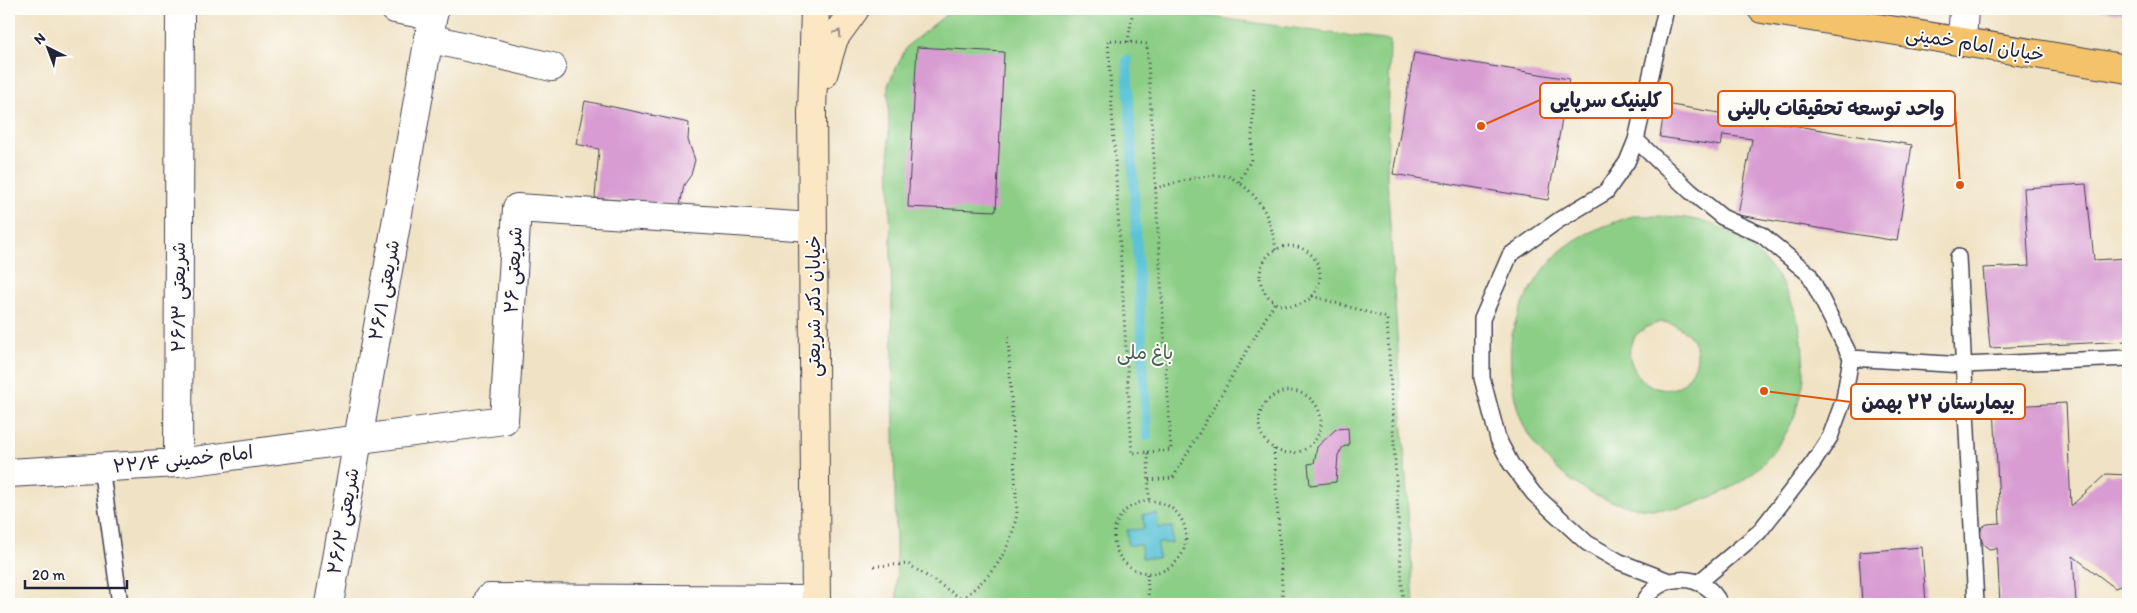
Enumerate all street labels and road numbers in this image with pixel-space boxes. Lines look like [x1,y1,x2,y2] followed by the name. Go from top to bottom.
[1904,22,2046,69] street label: خیابان امام خمینی
[499,226,528,314] street label: شریعتی ۲۶
[802,235,826,377] street label: خیابان دکتر شریعتی
[364,238,405,342] street label: شریعتی ۲۶/۱
[167,242,191,352] street label: شریعتی ۲۶/۳
[112,440,255,481] street label: امام خمینی ۲۲/۴
[322,466,365,576] street label: شریعتی ۲۶/۲

